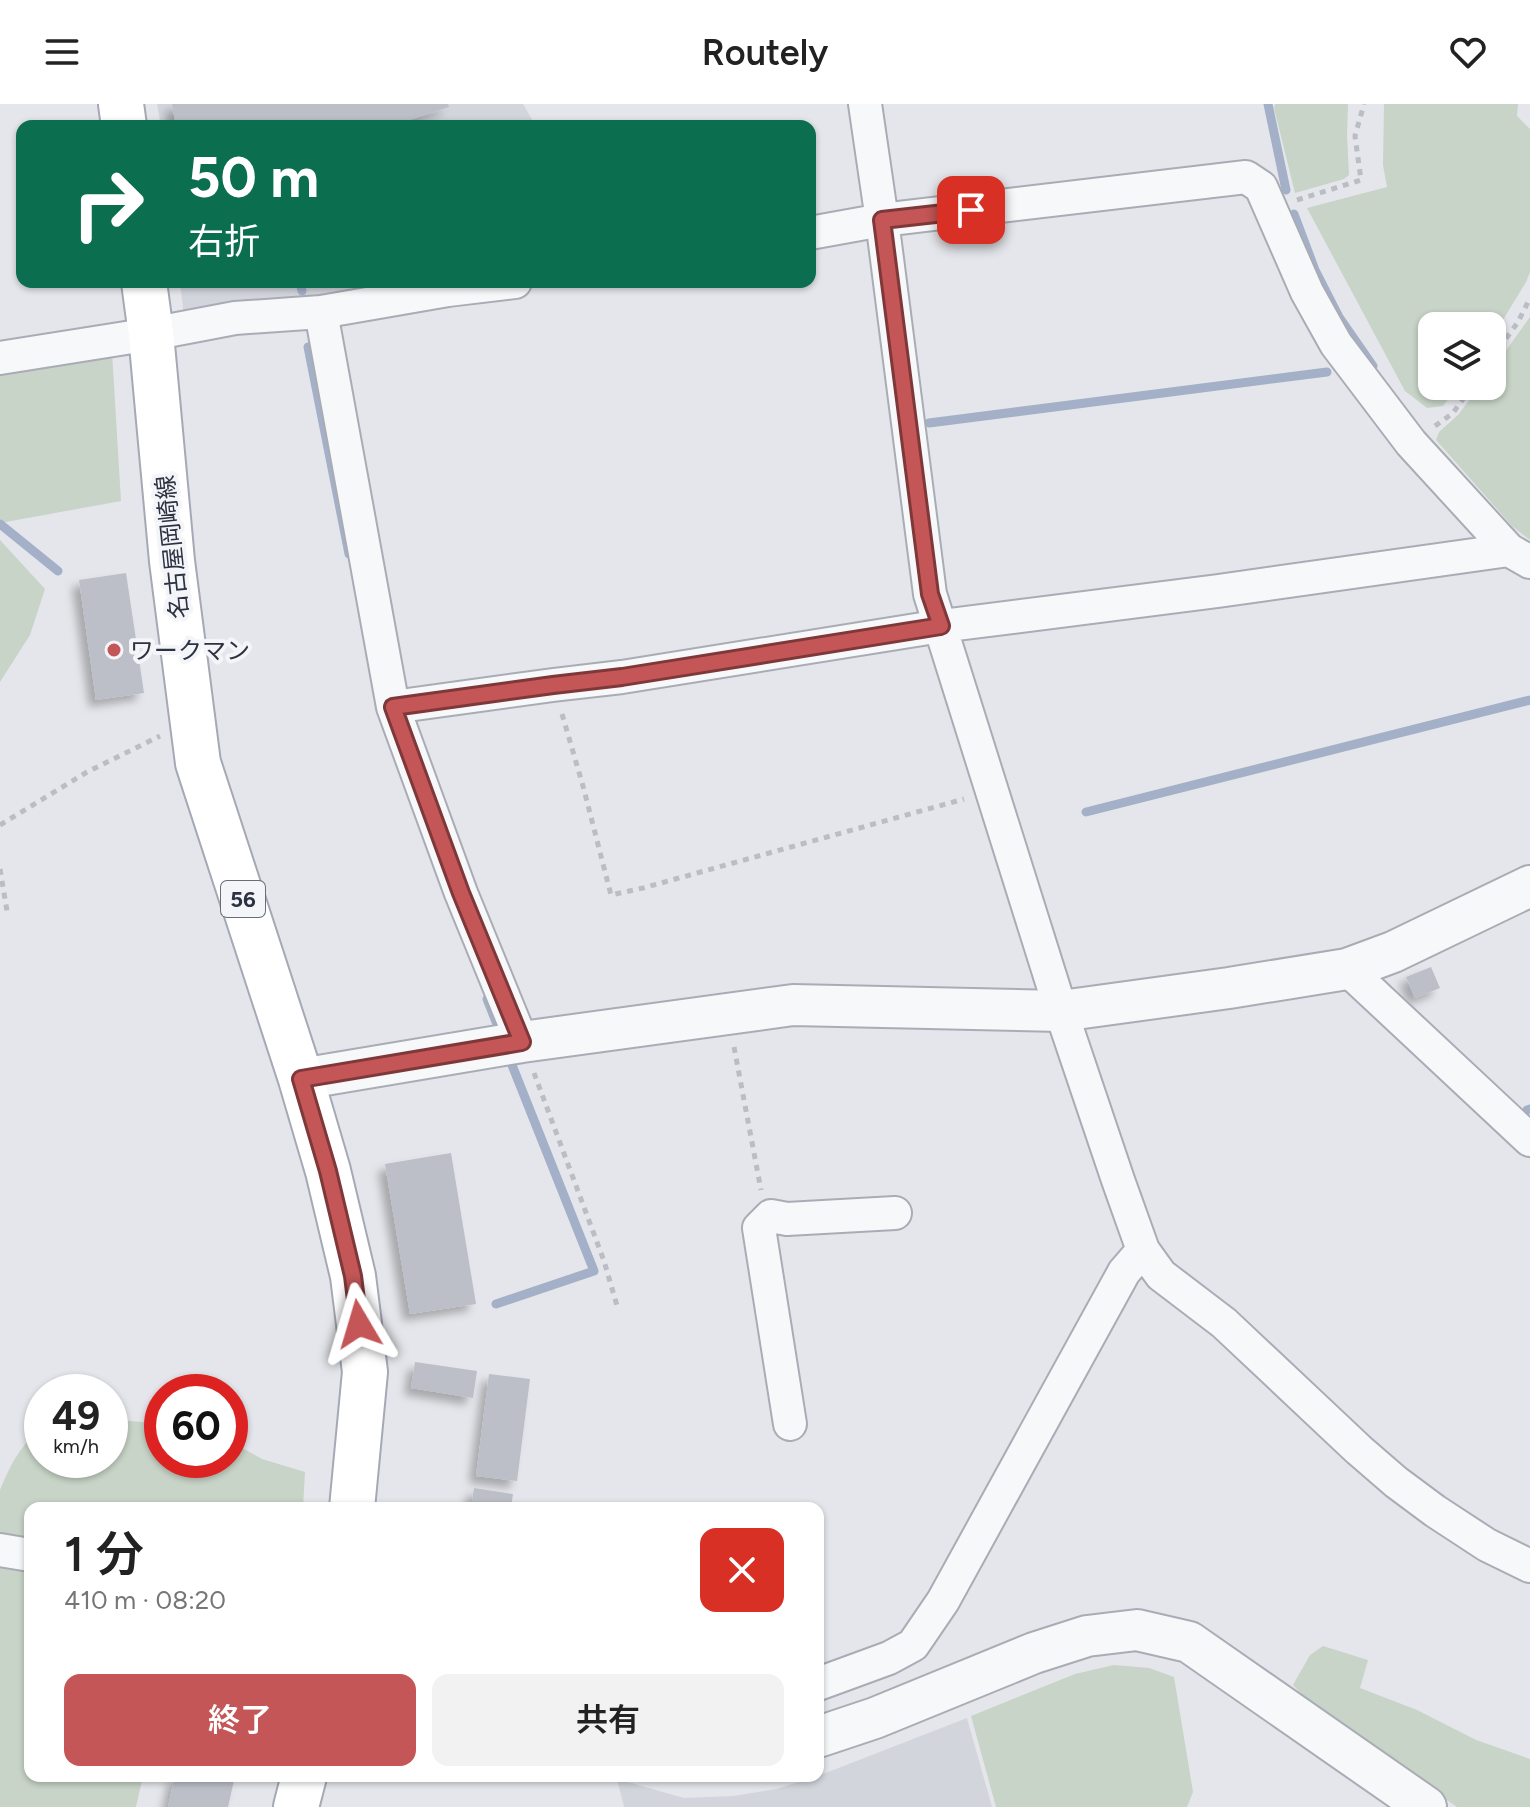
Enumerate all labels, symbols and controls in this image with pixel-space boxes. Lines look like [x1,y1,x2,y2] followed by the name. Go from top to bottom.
[40,30,84,74] icon: menu
[1446,30,1490,74] icon: heart
[702,31,828,74] text: Routely
[188,144,319,211] text: 50 m
[56,152,160,256] icon: right
[937,176,1005,244] pin
[949,188,993,232] icon: arrive
[188,220,260,263] text: 右折
[1418,312,1506,400] map controls
[1418,312,1506,400] button: layers
[150,474,194,620] street label: 名古屋岡崎線
[130,636,250,665] place label: ワークマン
[105,641,123,659] marker: ワークマン
[221,881,265,917] road number: 56
[317,1282,401,1366] position arrow
[144,1374,248,1478] speed limit sign: 60
[52,1392,100,1440] text: 49
[53,1434,99,1458] text: km/h
[64,1525,144,1583] text: 1 分
[700,1528,784,1612] button: close
[64,1584,226,1616] text: 410 m · 08:20
[64,1674,416,1766] button: 終了
[432,1674,784,1766] button: 共有

